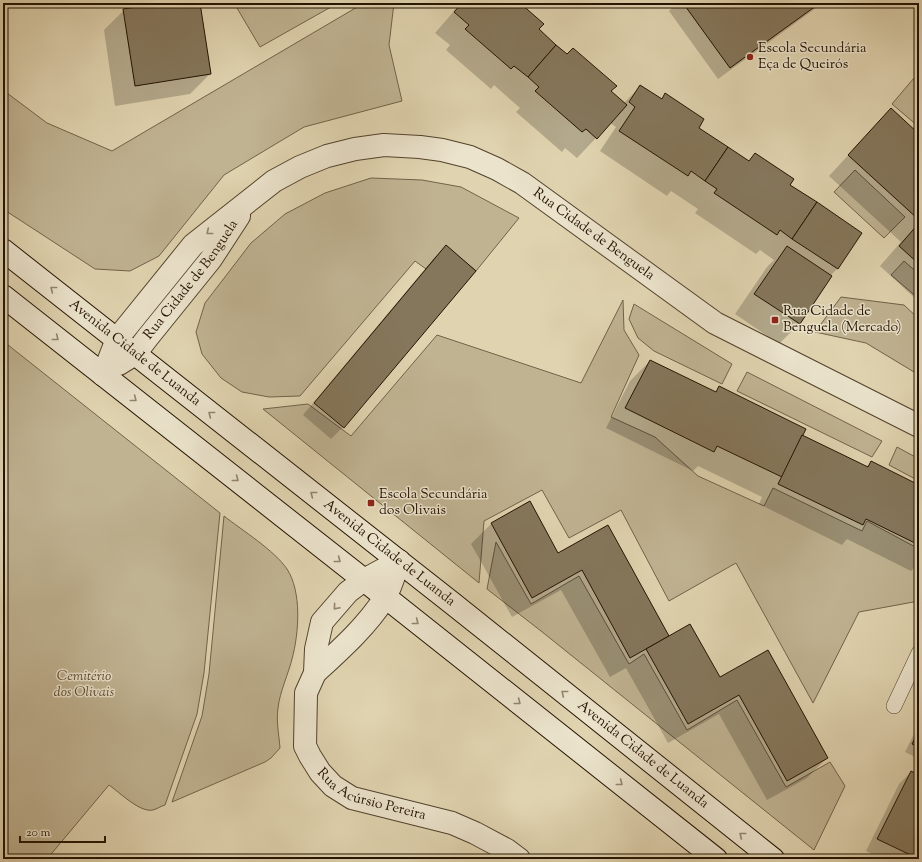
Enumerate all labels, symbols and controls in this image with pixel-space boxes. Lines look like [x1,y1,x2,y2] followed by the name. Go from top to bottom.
[758,39,867,75] place label: Escola Secundária Eça de Queirós
[745,52,755,62] marker: Escola Secundária Eça de Queirós
[528,184,659,286] street label: Rua Cidade de Benguela
[139,216,244,344] street label: Rua Cidade de Benguela
[207,228,214,235] one-way arrow
[51,287,58,294] one-way arrow
[64,295,205,412] street label: Avenida Cidade de Luanda
[783,302,901,338] place label: Rua Cidade de Benguela (Mercado)
[770,315,780,325] marker: Rua Cidade de Benguela (Mercado)
[51,333,58,340] one-way arrow
[129,394,136,401] one-way arrow
[209,411,216,418] one-way arrow
[231,475,238,482] one-way arrow
[379,485,488,521] place label: Escola Secundária dos Olivais
[311,492,318,499] one-way arrow
[319,495,460,612] street label: Avenida Cidade de Luanda
[366,498,376,508] marker: Escola Secundária dos Olivais
[334,555,341,562] one-way arrow
[333,602,340,609] one-way arrow
[411,617,418,624] one-way arrow
[54,667,114,703] park label: Cemitério dos Olivais
[562,690,569,697] one-way arrow
[573,696,713,814] street label: Avenida Cidade de Luanda
[513,698,520,705] one-way arrow
[312,764,428,826] street label: Rua Acúrsio Pereira
[615,778,622,785] one-way arrow
[20,818,105,844] scale bar
[26,824,51,842] text: 20 m
[740,832,747,839] one-way arrow

